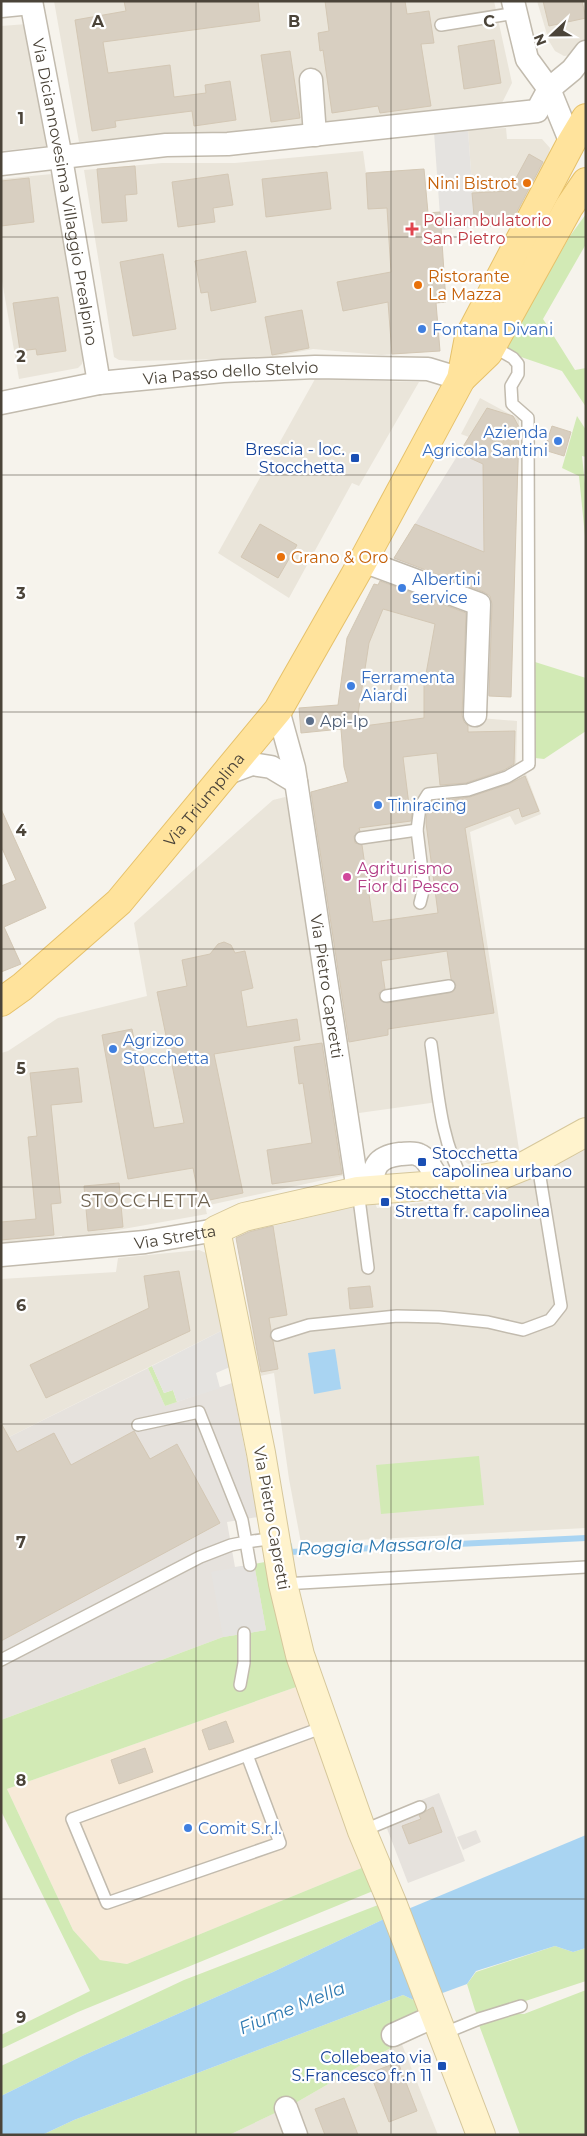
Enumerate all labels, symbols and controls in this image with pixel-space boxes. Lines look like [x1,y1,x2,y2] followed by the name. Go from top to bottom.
[527,10,577,60] north arrow
[91,12,105,31] text: A
[288,12,300,31] text: B
[483,12,495,31] text: C
[529,31,550,48] text: N
[28,37,102,347] street label: Via Diciannovesima Villaggio Prealpino
[18,109,24,128] text: 1
[427,174,517,193] place label: Nini Bistrot
[521,177,533,189] marker: Nini Bistrot
[423,211,552,248] place label: Poliambulatorio San Pietro
[405,222,419,236] marker: Poliambulatorio San Pietro
[428,267,510,304] place label: Ristorante La Mazza
[412,279,424,291] marker: Ristorante La Mazza
[432,320,553,339] place label: Fontana Divani
[416,323,428,335] marker: Fontana Divani
[16,347,26,366] text: 2
[142,358,319,389] street label: Via Passo dello Stelvio
[422,423,548,460] place label: Azienda Agricola Santini
[552,435,564,447] marker: Azienda Agricola Santini
[245,440,345,477] place label: Brescia - loc. Stocchetta
[349,452,361,464] marker: Brescia - loc. Stocchetta
[291,548,388,567] place label: Grano & Oro
[275,551,287,563] marker: Grano & Oro
[412,570,481,607] place label: Albertini service
[396,582,408,594] marker: Albertini service
[15,584,26,603] text: 3
[361,668,455,705] place label: Ferramenta Aiardi
[345,680,357,692] marker: Ferramenta Aiardi
[320,712,369,731] place label: Api-Ip
[304,715,316,727] marker: Api-Ip
[160,749,249,850] street label: Via Triumplina
[388,796,467,815] place label: Tiniracing
[372,799,384,811] marker: Tiniracing
[15,821,27,840] text: 4
[357,859,459,896] place label: Agriturismo Fior di Pesco
[341,871,353,883] marker: Agriturismo Fior di Pesco
[306,913,347,1060] street label: Via Pietro Capretti
[123,1031,209,1068] place label: Agrizoo Stocchetta
[107,1043,119,1055] marker: Agrizoo Stocchetta
[16,1059,26,1078] text: 5
[432,1144,572,1181] place label: Stocchetta capolinea urbano
[416,1156,428,1168] marker: Stocchetta capolinea urbano
[395,1184,550,1221] place label: Stocchetta via Stretta fr. capolinea
[81,1190,211,1212] district label: STOCCHETTA
[379,1196,391,1208] marker: Stocchetta via Stretta fr. capolinea
[133,1221,218,1253] street label: Via Stretta
[16,1296,26,1315] text: 6
[250,1445,294,1591] street label: Via Pietro Capretti
[297,1532,463,1560] water label: Roggia Massarola
[16,1533,26,1552] text: 7
[16,1771,26,1790] text: 8
[198,1819,282,1838] place label: Comit S.r.l.
[182,1822,194,1834] marker: Comit S.r.l.
[236,1977,348,2039] water label: Fiume Mella
[16,2008,26,2027] text: 9
[291,2048,432,2085] place label: Collebeato via S.Francesco fr.n 11
[436,2060,448,2072] marker: Collebeato via S.Francesco fr.n 11

